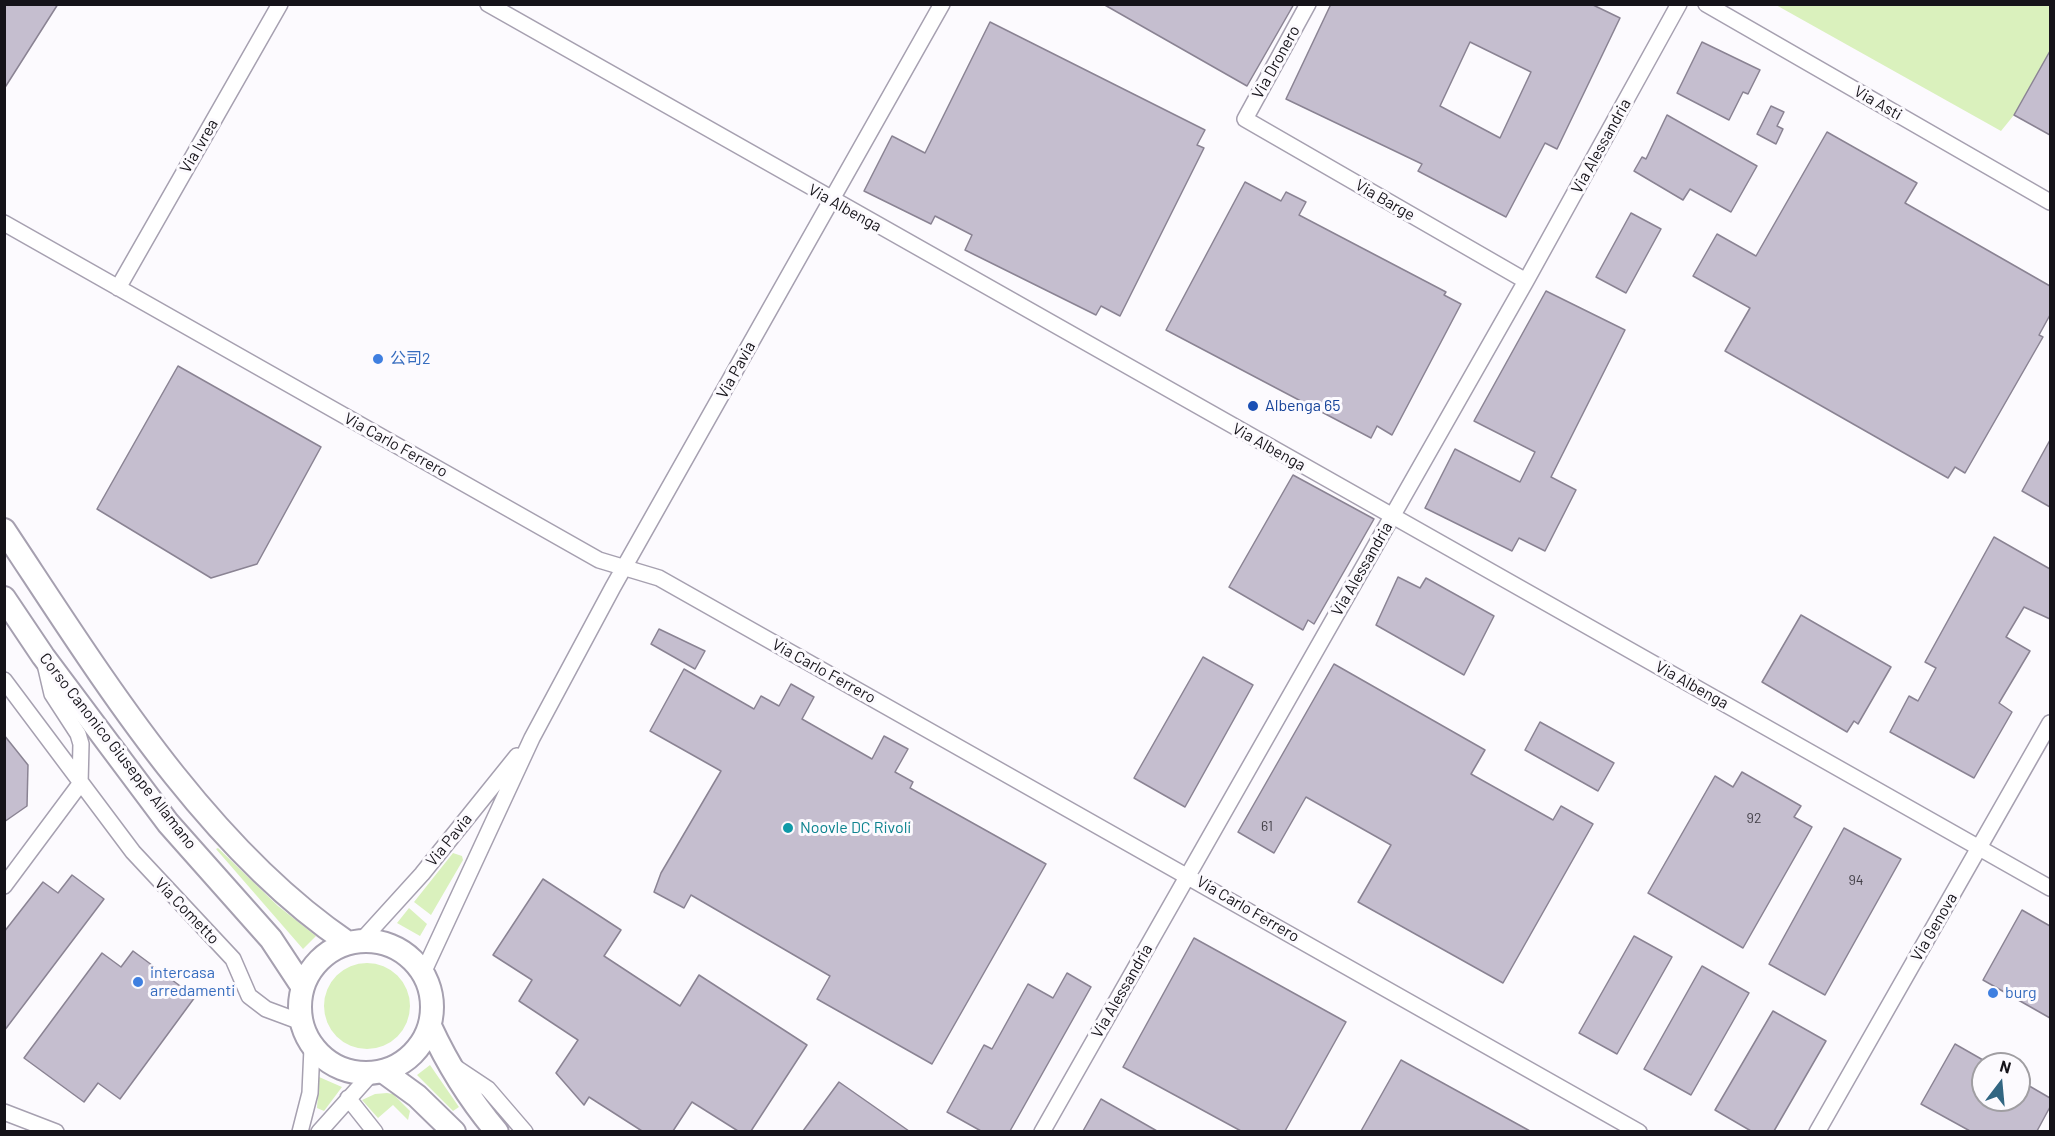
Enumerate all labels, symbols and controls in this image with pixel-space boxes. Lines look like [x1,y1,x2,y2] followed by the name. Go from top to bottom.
[1248,22,1304,102] street label: Via Dronero
[1851,82,1905,124] street label: Via Asti
[1567,95,1635,197] street label: Via Alessandria
[176,116,222,176] street label: Via Ivrea
[1352,175,1418,225] street label: Via Barge
[805,180,885,236] street label: Via Albenga
[713,338,759,402] street label: Via Pavia
[390,349,431,369] place label: 公司2
[371,352,385,366] marker: 公司2
[1265,396,1341,416] place label: Albenga 65
[1246,399,1260,413] marker: Albenga 65
[341,409,451,481] street label: Via Carlo Ferrero
[1229,419,1309,475] street label: Via Albenga
[1327,519,1397,619] street label: Via Alessandria
[769,635,879,707] street label: Via Carlo Ferrero
[35,649,201,853] street label: Corso Canonico Giuseppe Allamano
[1652,657,1732,713] street label: Via Albenga
[422,810,476,870] street label: Via Pavia
[1747,810,1761,826] house number: 92
[800,818,911,838] place label: Noovle DC Rivoli
[1261,818,1273,834] house number: 61
[781,821,795,835] marker: Noovle DC Rivoli
[1193,872,1303,946] street label: Via Carlo Ferrero
[1848,872,1864,888] house number: 94
[151,874,223,948] street label: Via Cometto
[1907,889,1961,965] street label: Via Genova
[1087,941,1157,1041] street label: Via Alessandria
[150,963,235,1001] place label: intercasa arredamenti
[131,975,145,989] marker: intercasa arredamenti
[2005,983,2037,1003] place label: burg
[1986,986,2000,1000] marker: burg
[1971,1052,2031,1112] north arrow
[1998,1056,2013,1077] text: N

